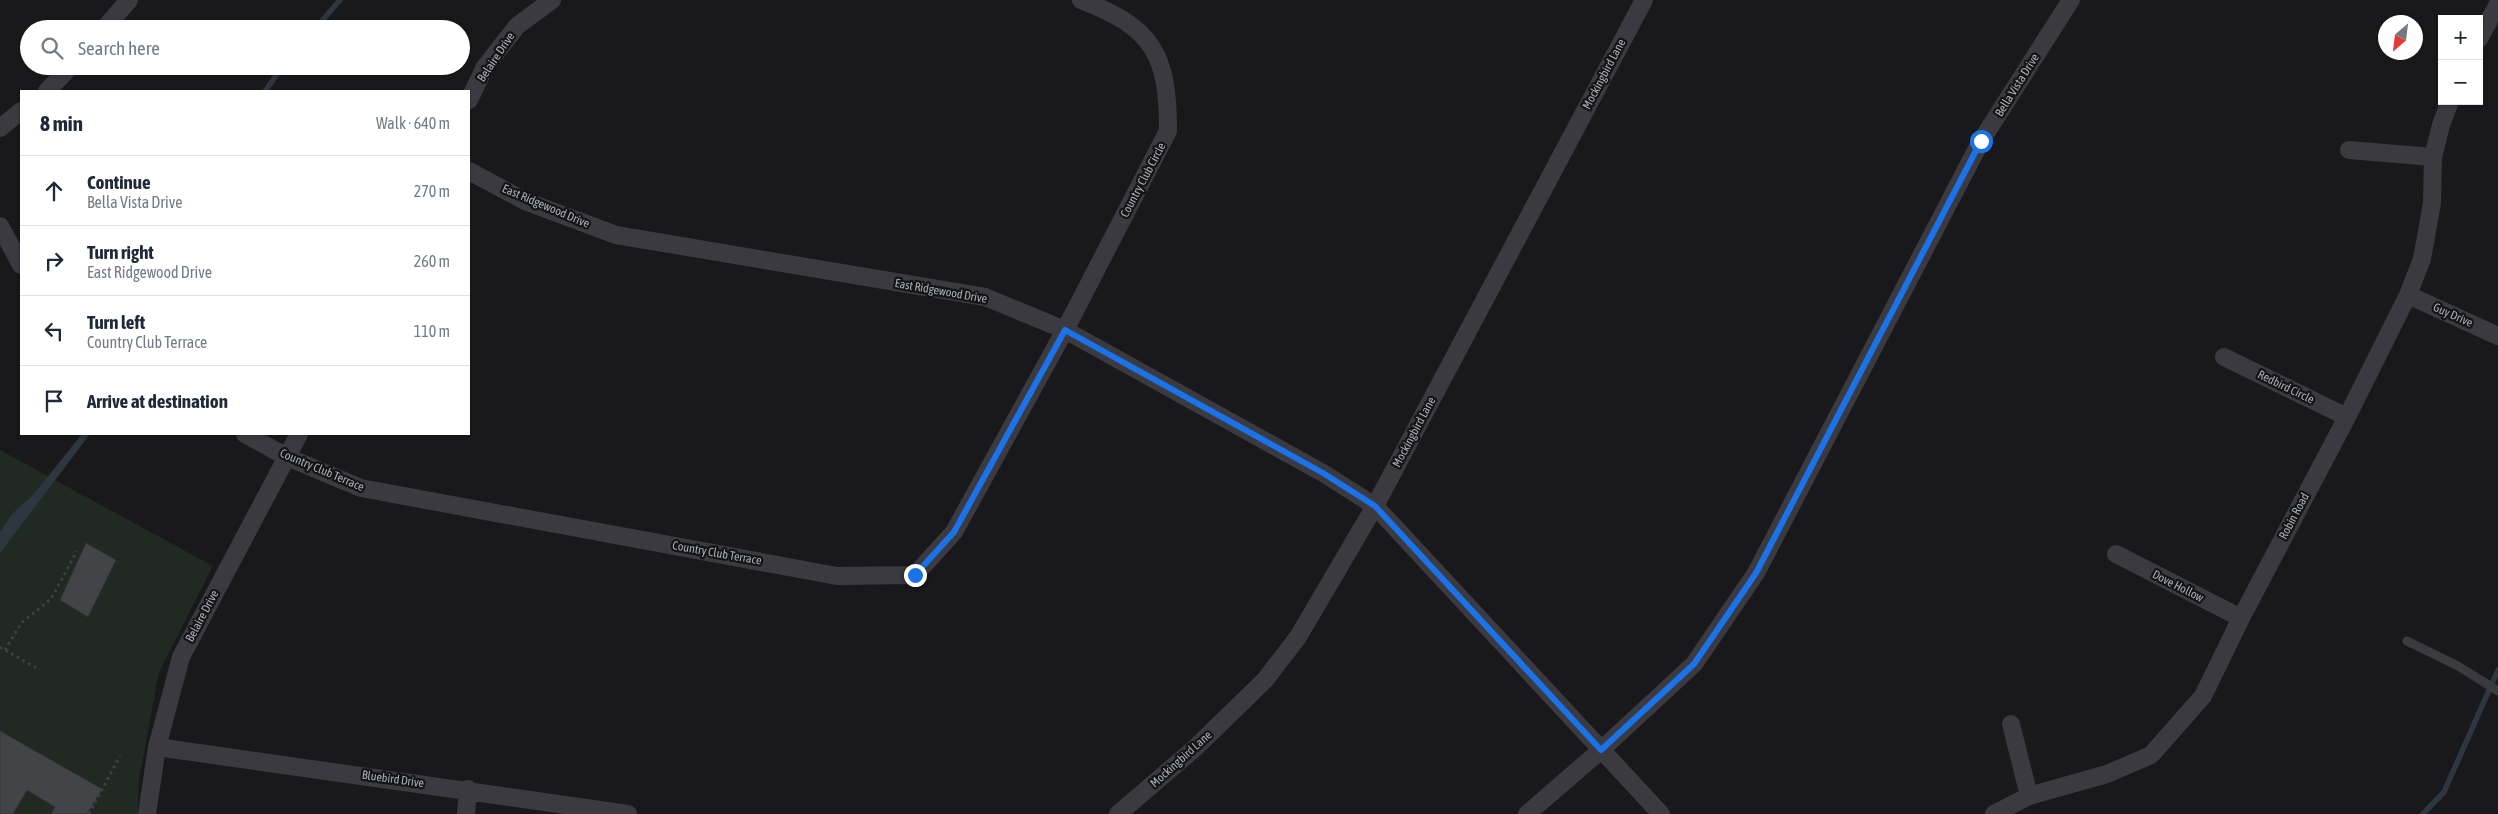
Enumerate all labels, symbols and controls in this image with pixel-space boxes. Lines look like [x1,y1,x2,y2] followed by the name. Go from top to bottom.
[2378,15,2423,60] north arrow
[2438,15,2483,105] map controls
[2438,15,2483,60] button: +
[20,20,470,75] search box
[474,30,518,84] street label: Belaire Drive
[38,34,66,62] icon: search
[1580,36,1628,112] street label: Mockingbird Lane
[78,37,160,59] text: Search here
[1992,51,2042,119] street label: Bella Vista Drive
[2438,60,2483,105] button: −
[40,111,83,135] text: 8 min
[376,114,450,132] text: Walk · 640 m
[1970,130,1993,153] route start
[1117,140,1169,220] street label: Country Club Circle
[87,171,151,193] text: Continue
[40,177,68,205] icon: ahead
[500,181,592,231] street label: East Ridgewood Drive
[414,182,450,200] text: 270 m
[87,193,182,211] text: Bella Vista Drive
[87,241,154,263] text: Turn right
[40,247,68,275] icon: right
[414,252,450,270] text: 260 m
[87,263,212,281] text: East Ridgewood Drive
[894,276,988,306] street label: East Ridgewood Drive
[2431,300,2475,330] street label: Guy Drive
[87,311,145,333] text: Turn left
[40,317,68,345] icon: left
[414,322,450,340] text: 110 m
[87,333,207,351] text: Country Club Terrace
[2255,367,2317,407] street label: Redbird Circle
[40,387,68,415] icon: arrive
[87,390,228,412] text: Arrive at destination
[1390,394,1438,470] street label: Mockingbird Lane
[278,446,366,494] street label: Country Club Terrace
[2276,490,2312,542] street label: Robin Road
[671,538,763,568] street label: Country Club Terrace
[904,564,927,587] route end
[2150,567,2206,605] street label: Dove Hollow
[183,588,221,644] street label: Belaire Drive
[1147,728,1215,790] street label: Mockingbird Lane
[361,768,425,790] street label: Bluebird Drive

